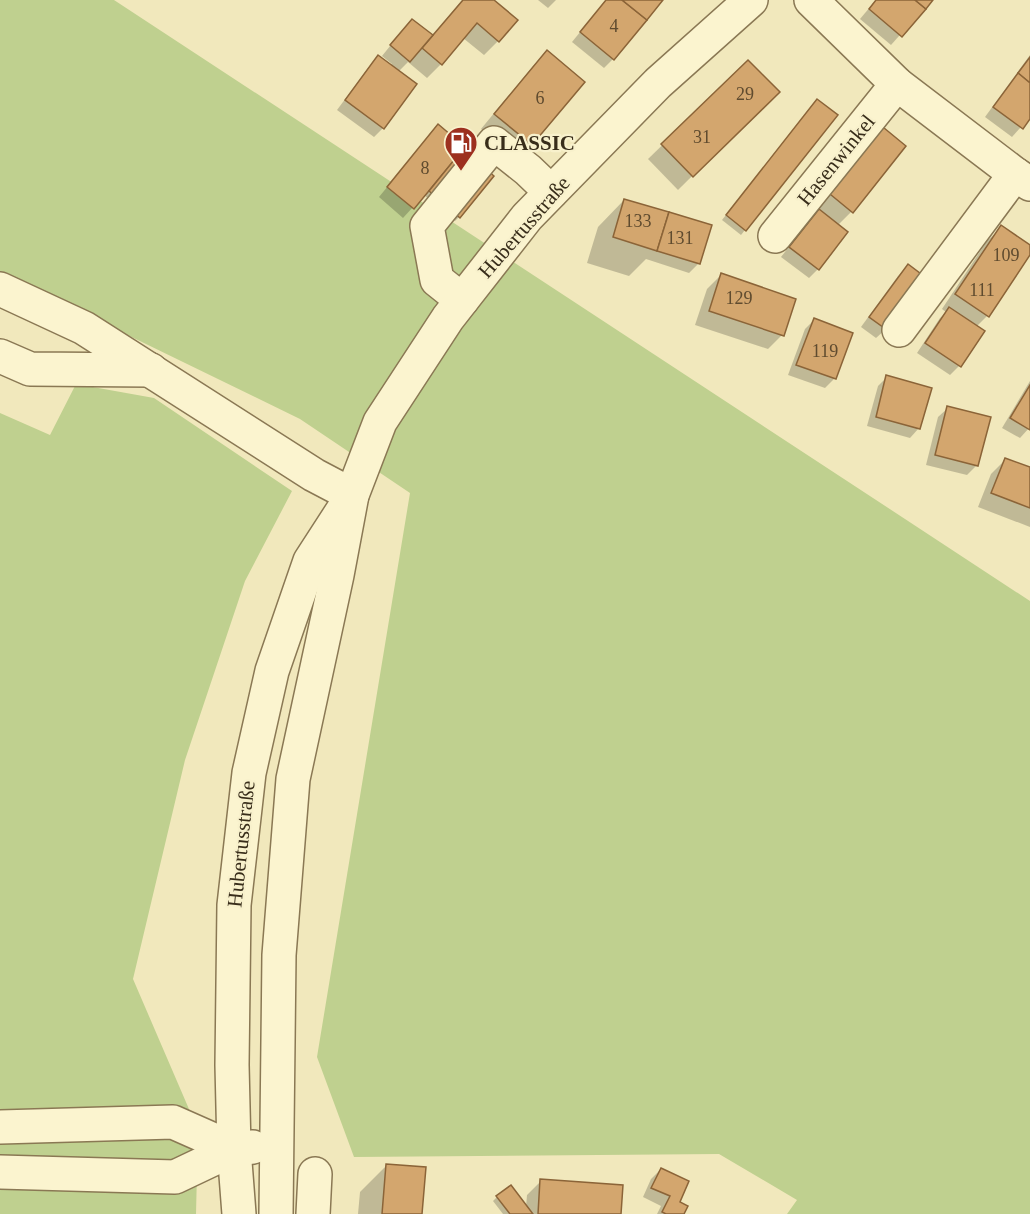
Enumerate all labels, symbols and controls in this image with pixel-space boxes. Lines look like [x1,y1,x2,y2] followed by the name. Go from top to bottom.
[610,16,619,36] house number: 4
[736,84,754,104] house number: 29
[536,88,545,108] house number: 6
[792,110,880,210] street label: Hasenwinkel
[443,125,479,172] fuel station icon: CLASSIC
[693,127,711,147] house number: 31
[484,131,575,155] place label: CLASSIC
[421,158,430,178] house number: 8
[473,171,575,283] street label: Hubertusstraße
[625,211,652,231] house number: 133
[667,228,694,248] house number: 131
[993,245,1020,265] house number: 109
[969,280,995,300] house number: 111
[726,288,753,308] house number: 129
[812,341,838,361] house number: 119
[222,780,260,908] street label: Hubertusstraße

